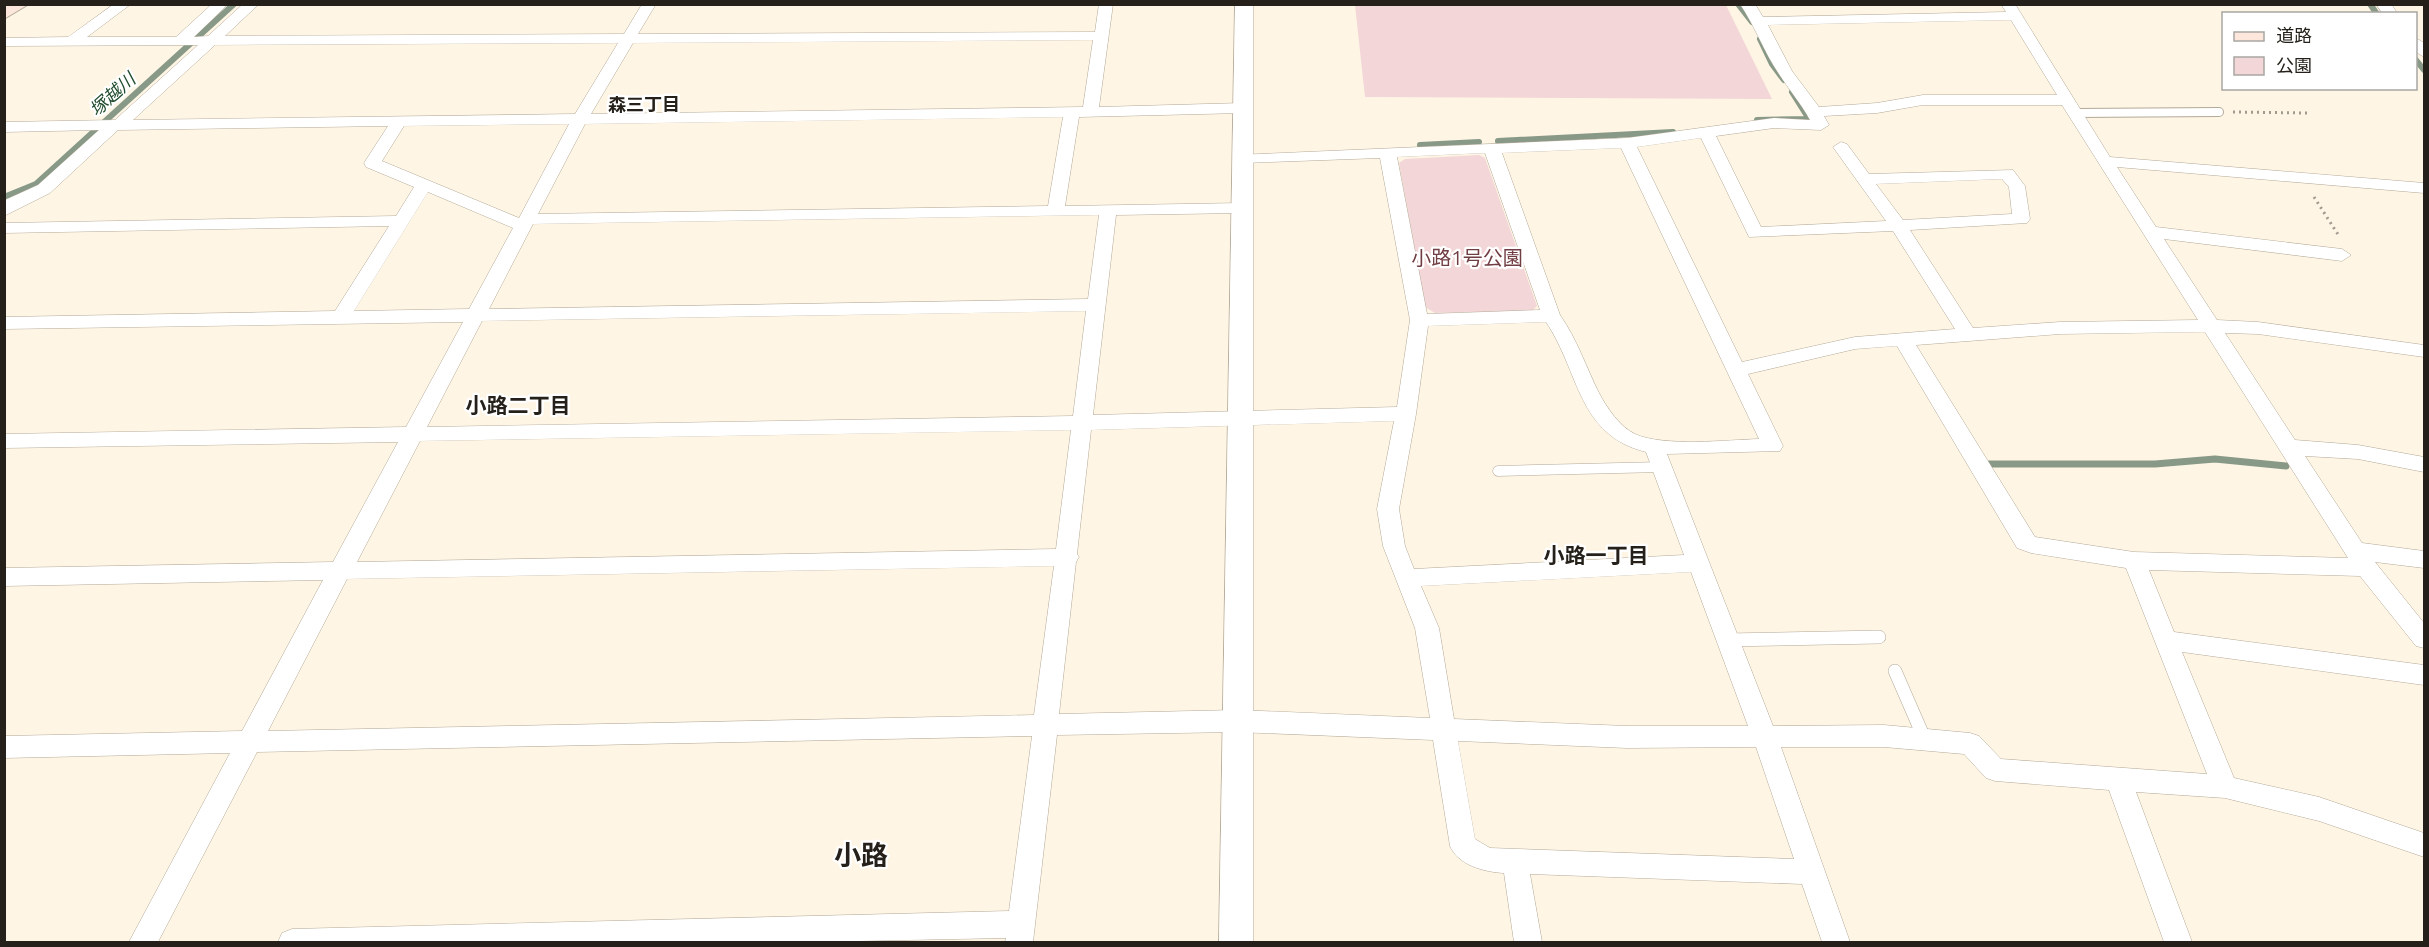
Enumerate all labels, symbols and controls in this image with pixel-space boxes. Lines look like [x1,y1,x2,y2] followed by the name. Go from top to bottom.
[2222,12,2417,90] legend
[2276,25,2312,45] text: 道路
[2276,55,2312,75] text: 公園
[85,67,140,119] water label: 塚越川
[608,94,680,114] district label: 森三丁目
[1411,246,1523,269] park label: 小路1号公園
[466,393,571,417] district label: 小路二丁目
[1544,543,1649,567] district label: 小路一丁目
[834,840,888,870] district label: 小路

